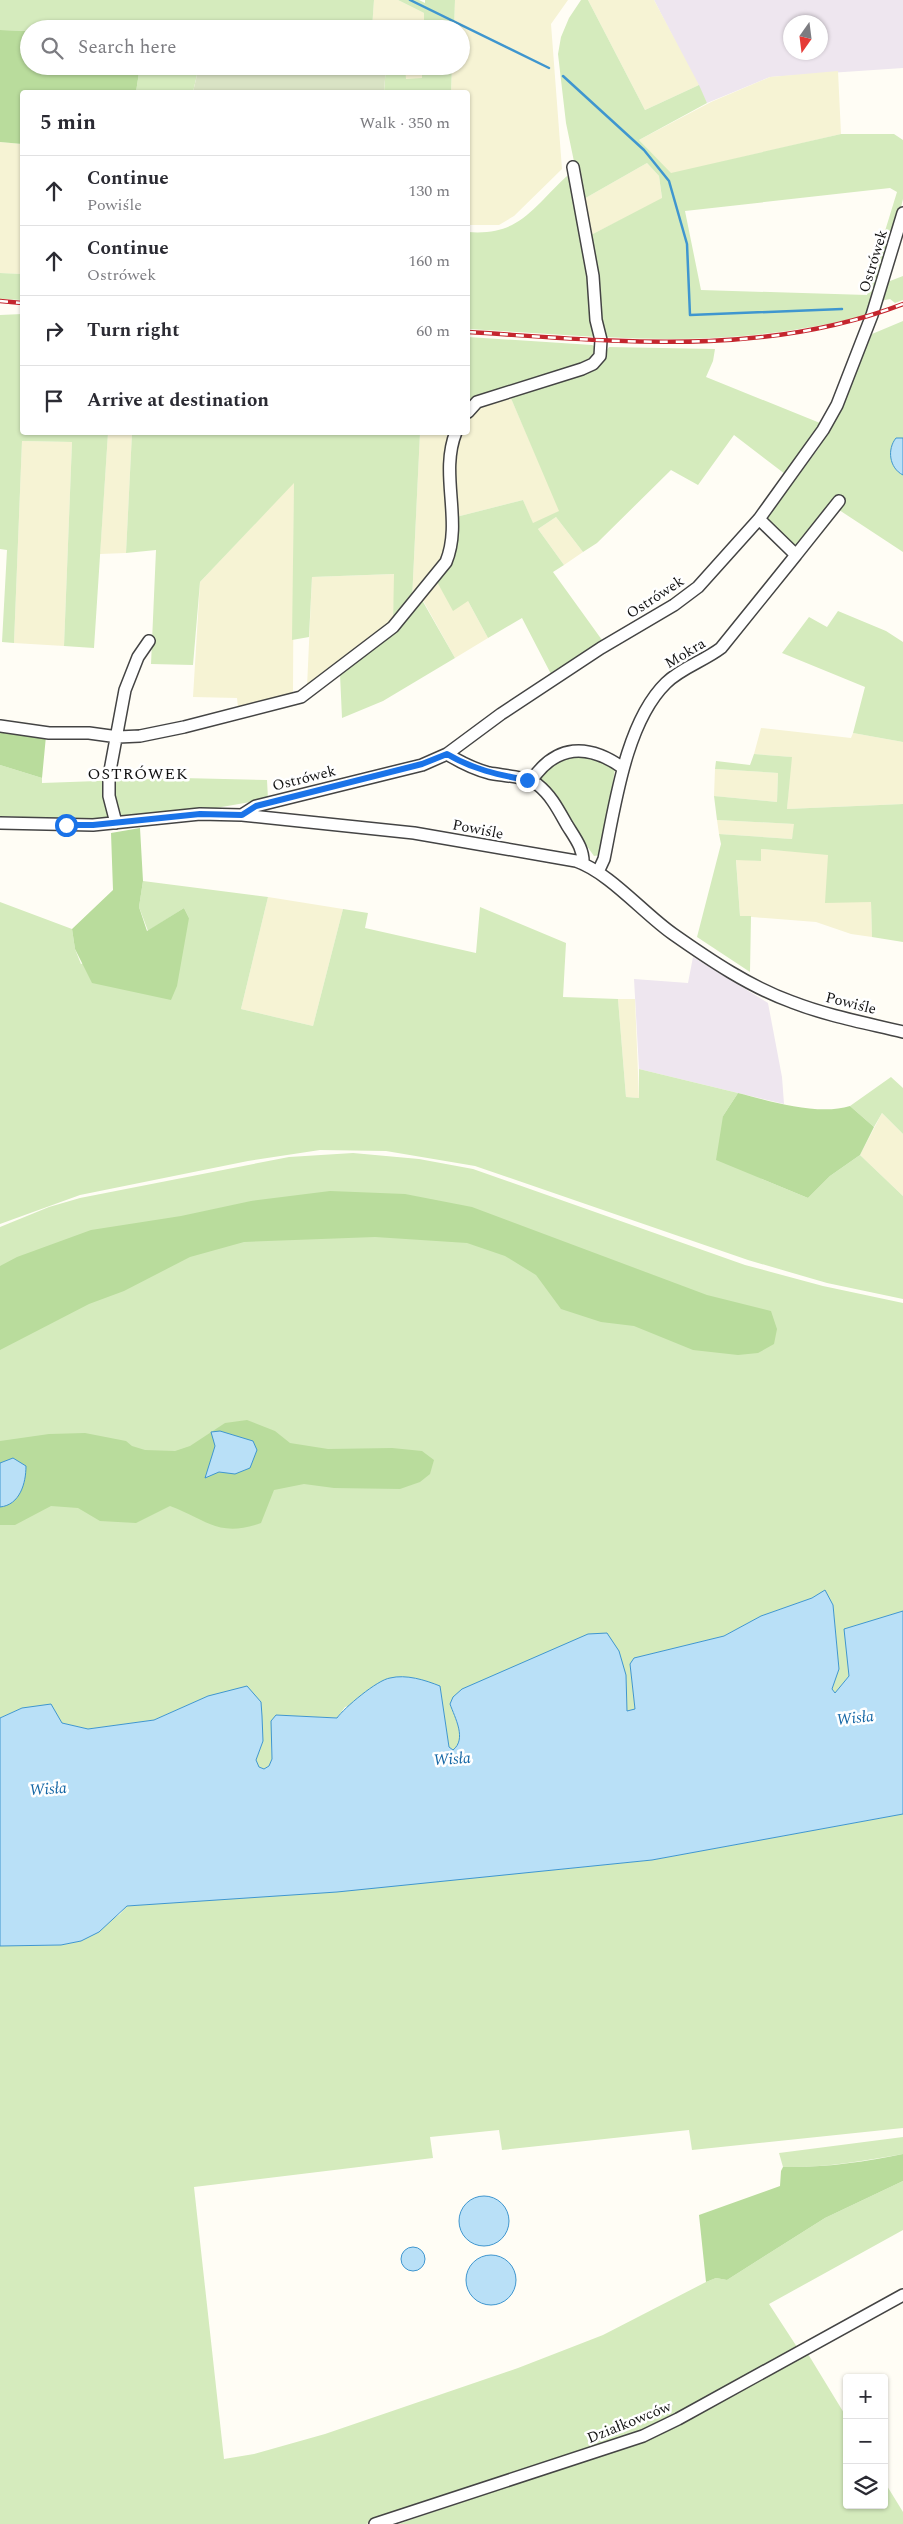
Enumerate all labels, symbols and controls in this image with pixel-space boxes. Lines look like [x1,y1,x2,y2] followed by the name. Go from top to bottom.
[783,15,828,60] north arrow
[20,20,470,75] search box
[78,33,177,62] text: Search here
[38,34,66,62] icon: search
[40,107,96,139] text: 5 min
[359,111,450,135] text: Walk · 350 m
[87,164,169,193] text: Continue
[40,177,68,205] icon: ahead
[408,179,450,203] text: 130 m
[87,193,142,217] text: Powiśle
[853,227,894,296] street label: Ostrówek
[87,234,169,263] text: Continue
[40,247,68,275] icon: ahead
[408,249,450,273] text: 160 m
[87,263,156,287] text: Ostrówek
[87,316,180,345] text: Turn right
[40,317,68,345] icon: right
[416,319,450,343] text: 60 m
[87,386,269,415] text: Arrive at destination
[40,387,68,415] icon: arrive
[622,570,689,625] street label: Ostrówek
[660,632,711,675] street label: Mokra
[270,759,338,797] street label: Ostrówek
[88,762,189,786] district label: OSTRÓWEK
[516,769,539,792] route end
[450,813,505,846] street label: Powiśle
[55,814,78,837] route start
[823,986,879,1021] street label: Powiśle
[835,1704,875,1732] water label: Wisła
[432,1746,472,1772] water label: Wisła
[28,1776,68,1802] water label: Wisła
[843,2374,888,2509] map controls
[843,2374,888,2419] button: +
[583,2395,676,2450] street label: Działkowców
[843,2419,888,2464] button: −
[843,2464,888,2509] button: layers

